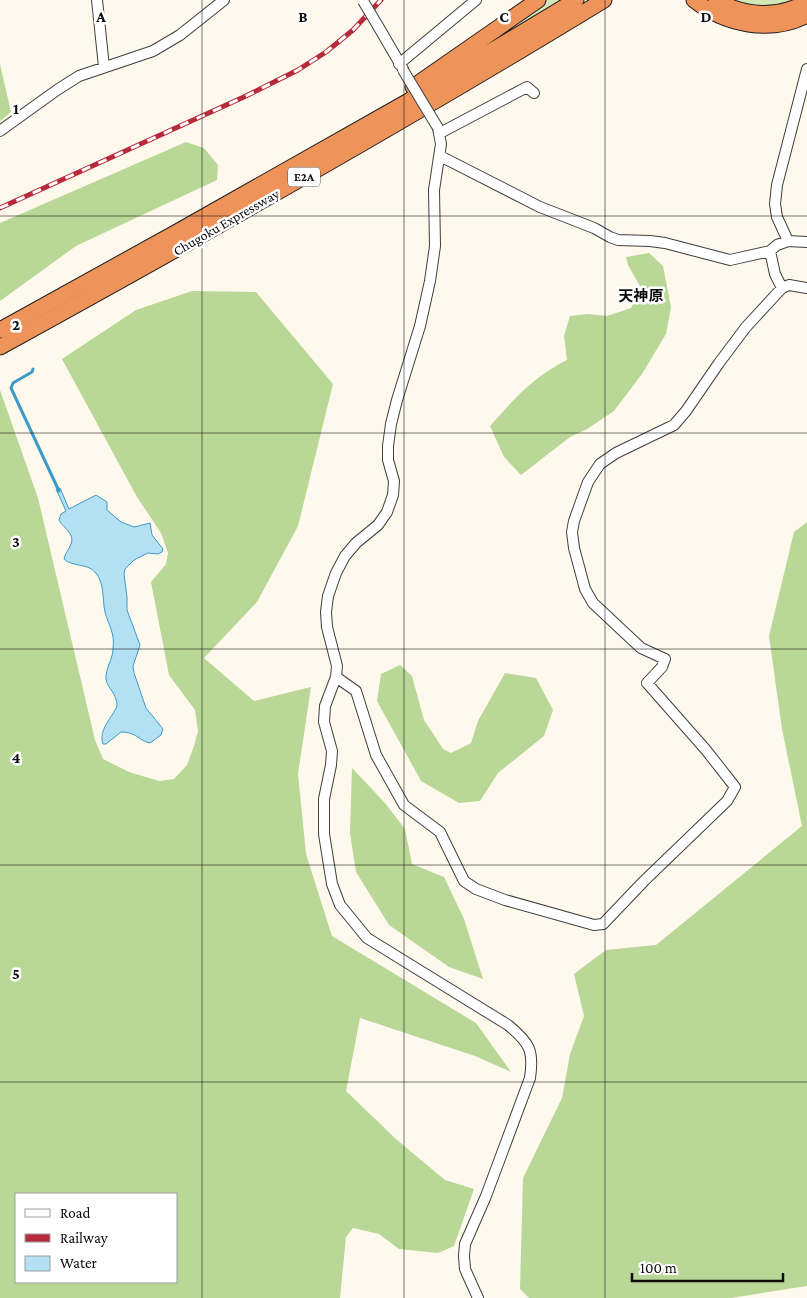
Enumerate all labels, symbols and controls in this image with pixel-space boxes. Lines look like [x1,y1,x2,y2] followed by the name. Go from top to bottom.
[95,8,106,25] text: A
[298,8,308,25] text: B
[499,8,509,25] text: C
[700,8,712,25] text: D
[13,100,19,117] text: 1
[288,168,320,186] road number: E2A
[170,185,282,259] street label: Chugoku Expressway
[618,287,664,304] district label: 天神原
[12,316,20,333] text: 2
[12,533,20,550] text: 3
[12,749,21,766] text: 4
[12,965,20,982] text: 5
[15,1193,178,1283] legend
[60,1205,91,1221] text: Road
[60,1230,108,1247] text: Railway
[632,1250,783,1282] scale bar
[60,1255,97,1271] text: Water
[640,1260,677,1276] text: 100 m

